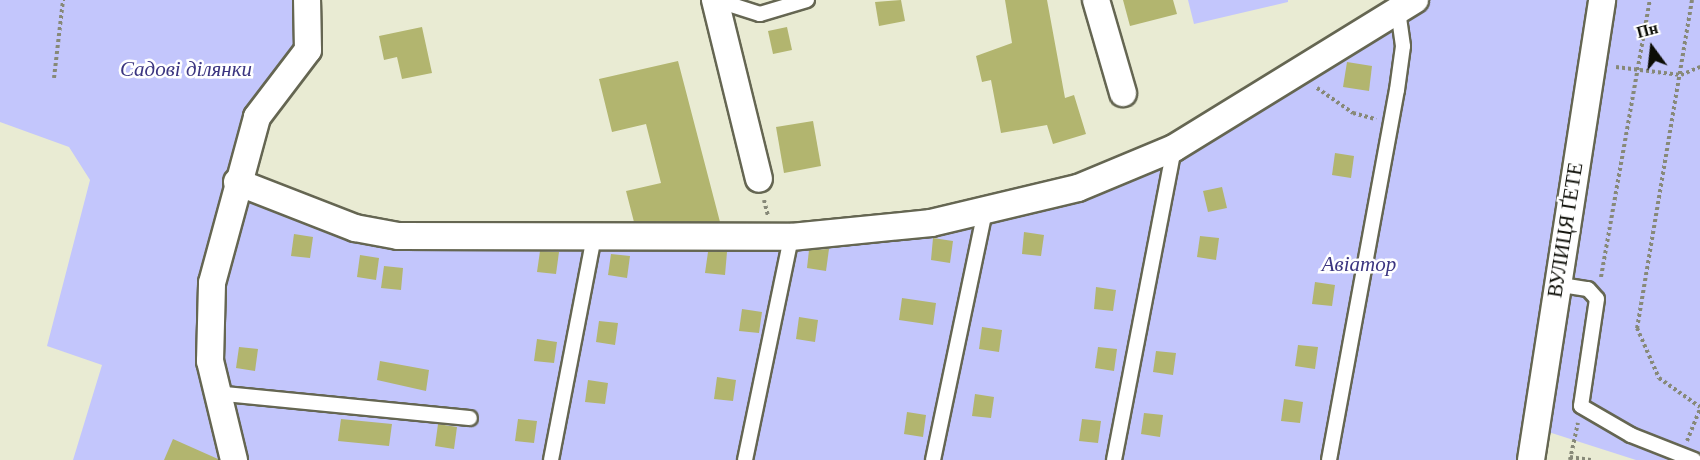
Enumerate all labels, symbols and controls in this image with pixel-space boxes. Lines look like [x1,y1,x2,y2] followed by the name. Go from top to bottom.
[1622,18,1682,78] north arrow
[1635,19,1660,41] text: Пн
[120,56,252,82] park label: Садові ділянки
[1542,161,1588,299] street label: ВУЛИЦЯ ҐЕТЕ
[1322,251,1396,277] park label: Авіатор

